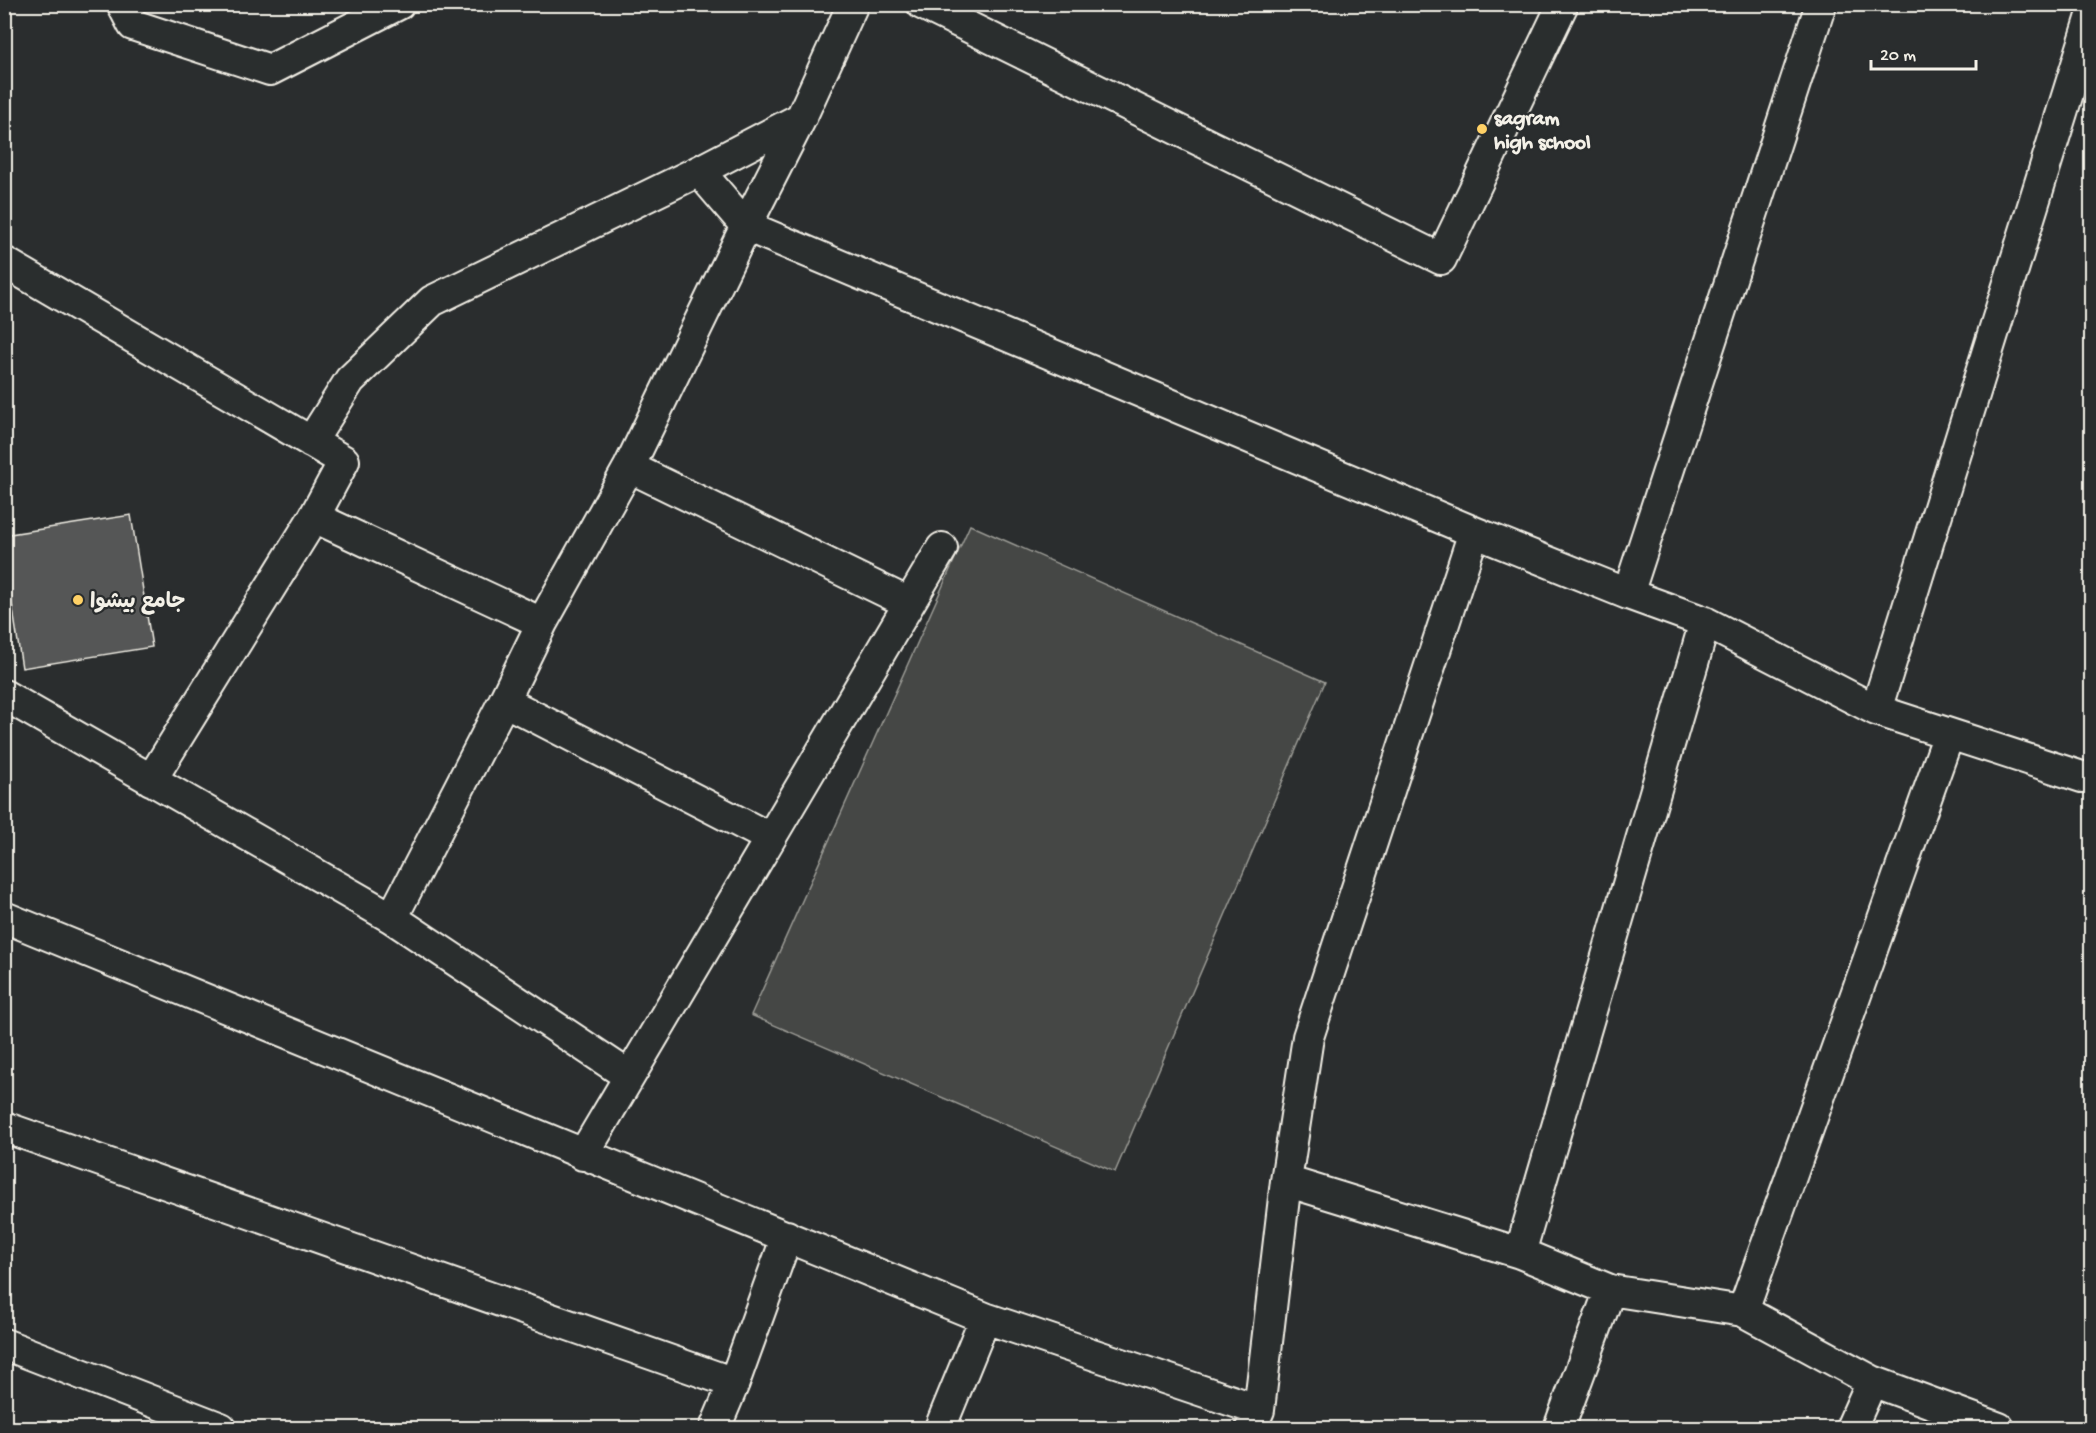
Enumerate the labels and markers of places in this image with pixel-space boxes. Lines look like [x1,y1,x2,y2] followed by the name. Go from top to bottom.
[1494,108,1591,157] place label: sagram high school
[1475,122,1489,136] marker: sagram high school
[90,591,185,616] place label: جامع بيشوا
[71,593,85,607] marker: جامع بيشوا

